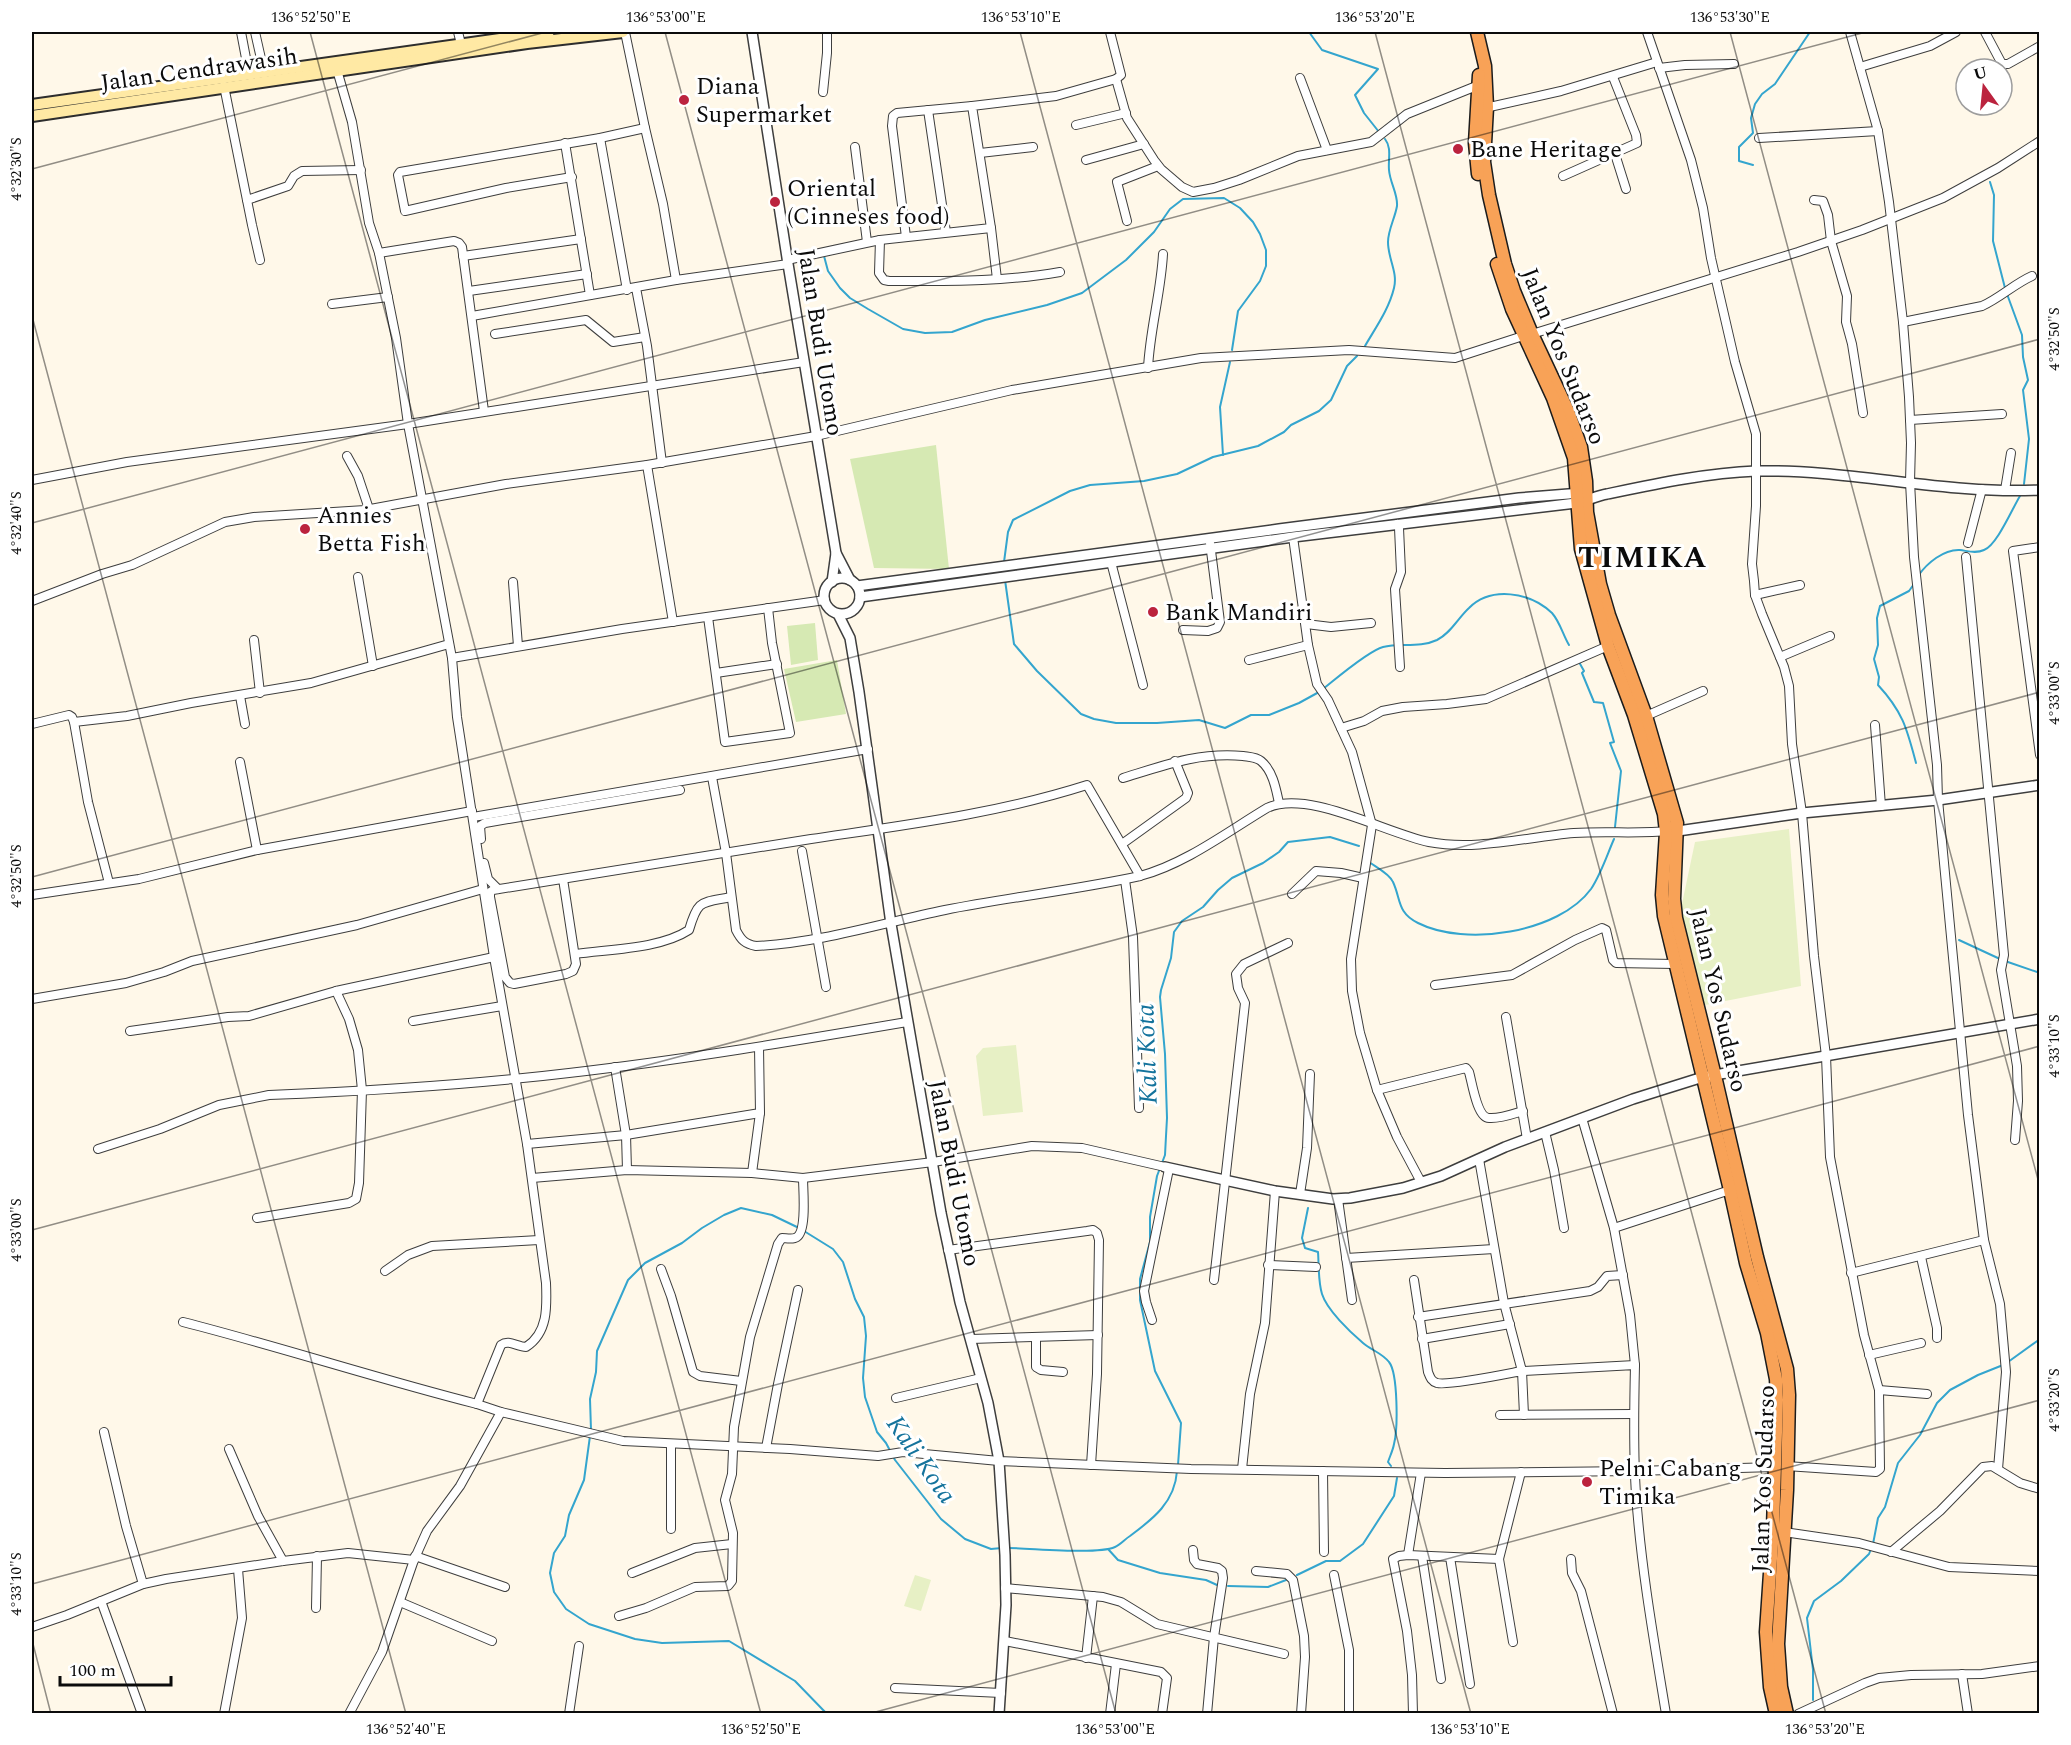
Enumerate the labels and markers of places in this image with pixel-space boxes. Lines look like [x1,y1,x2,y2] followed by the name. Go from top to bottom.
[696,69,832,133] place label: Diana Supermarket
[677,93,691,107] marker: Diana Supermarket
[1470,132,1622,168] place label: Bane Heritage
[1451,142,1465,156] marker: Bane Heritage
[787,171,949,235] place label: Oriental (Cinneses food)
[768,195,782,209] marker: Oriental (Cinneses food)
[317,498,426,562] place label: Annies Betta Fish
[298,522,312,536] marker: Annies Betta Fish
[1165,595,1313,631] place label: Bank Mandiri
[1146,605,1160,619] marker: Bank Mandiri
[1599,1451,1741,1515] place label: Pelni Cabang Timika
[1580,1475,1594,1489] marker: Pelni Cabang Timika

